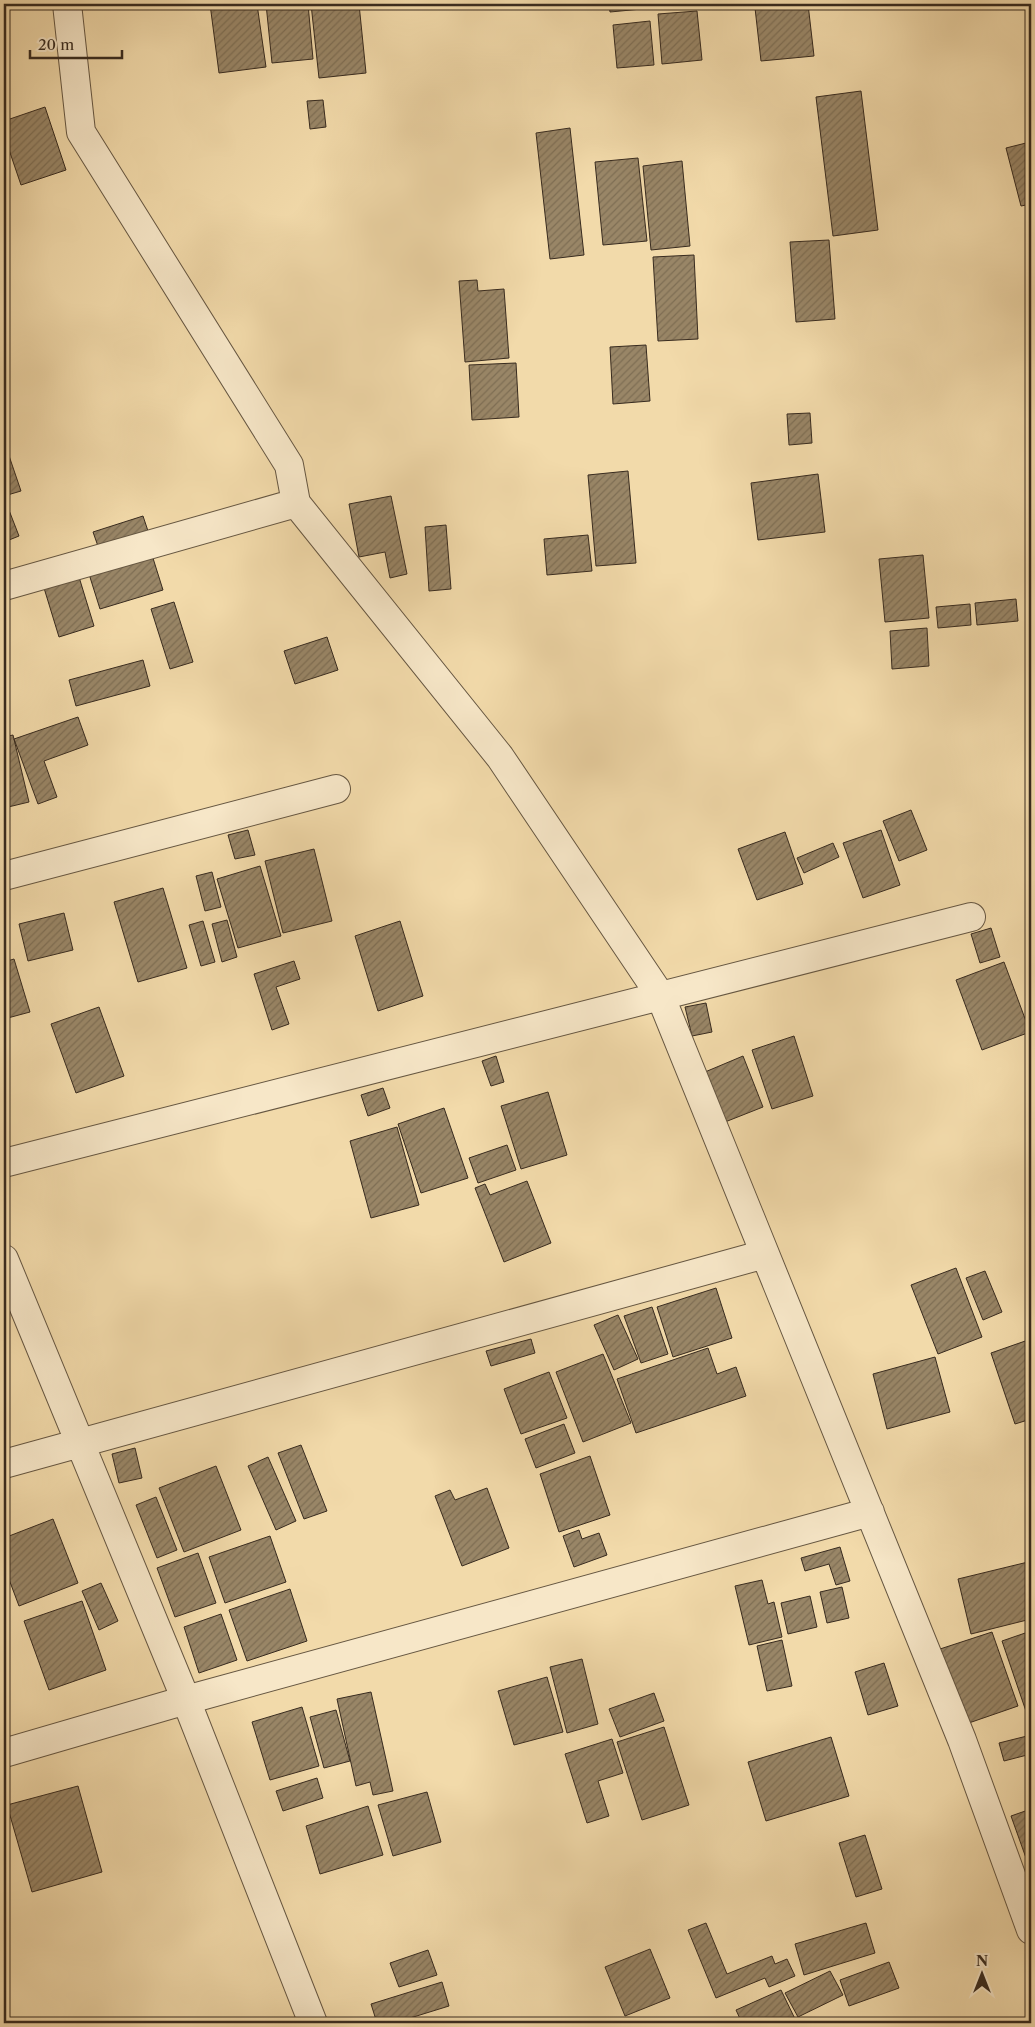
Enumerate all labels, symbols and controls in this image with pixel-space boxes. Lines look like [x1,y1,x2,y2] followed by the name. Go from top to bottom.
[30,28,122,60] scale bar
[38,35,74,54] text: 20 m
[958,1950,1008,2000] north arrow
[976,1952,988,1970] text: N

